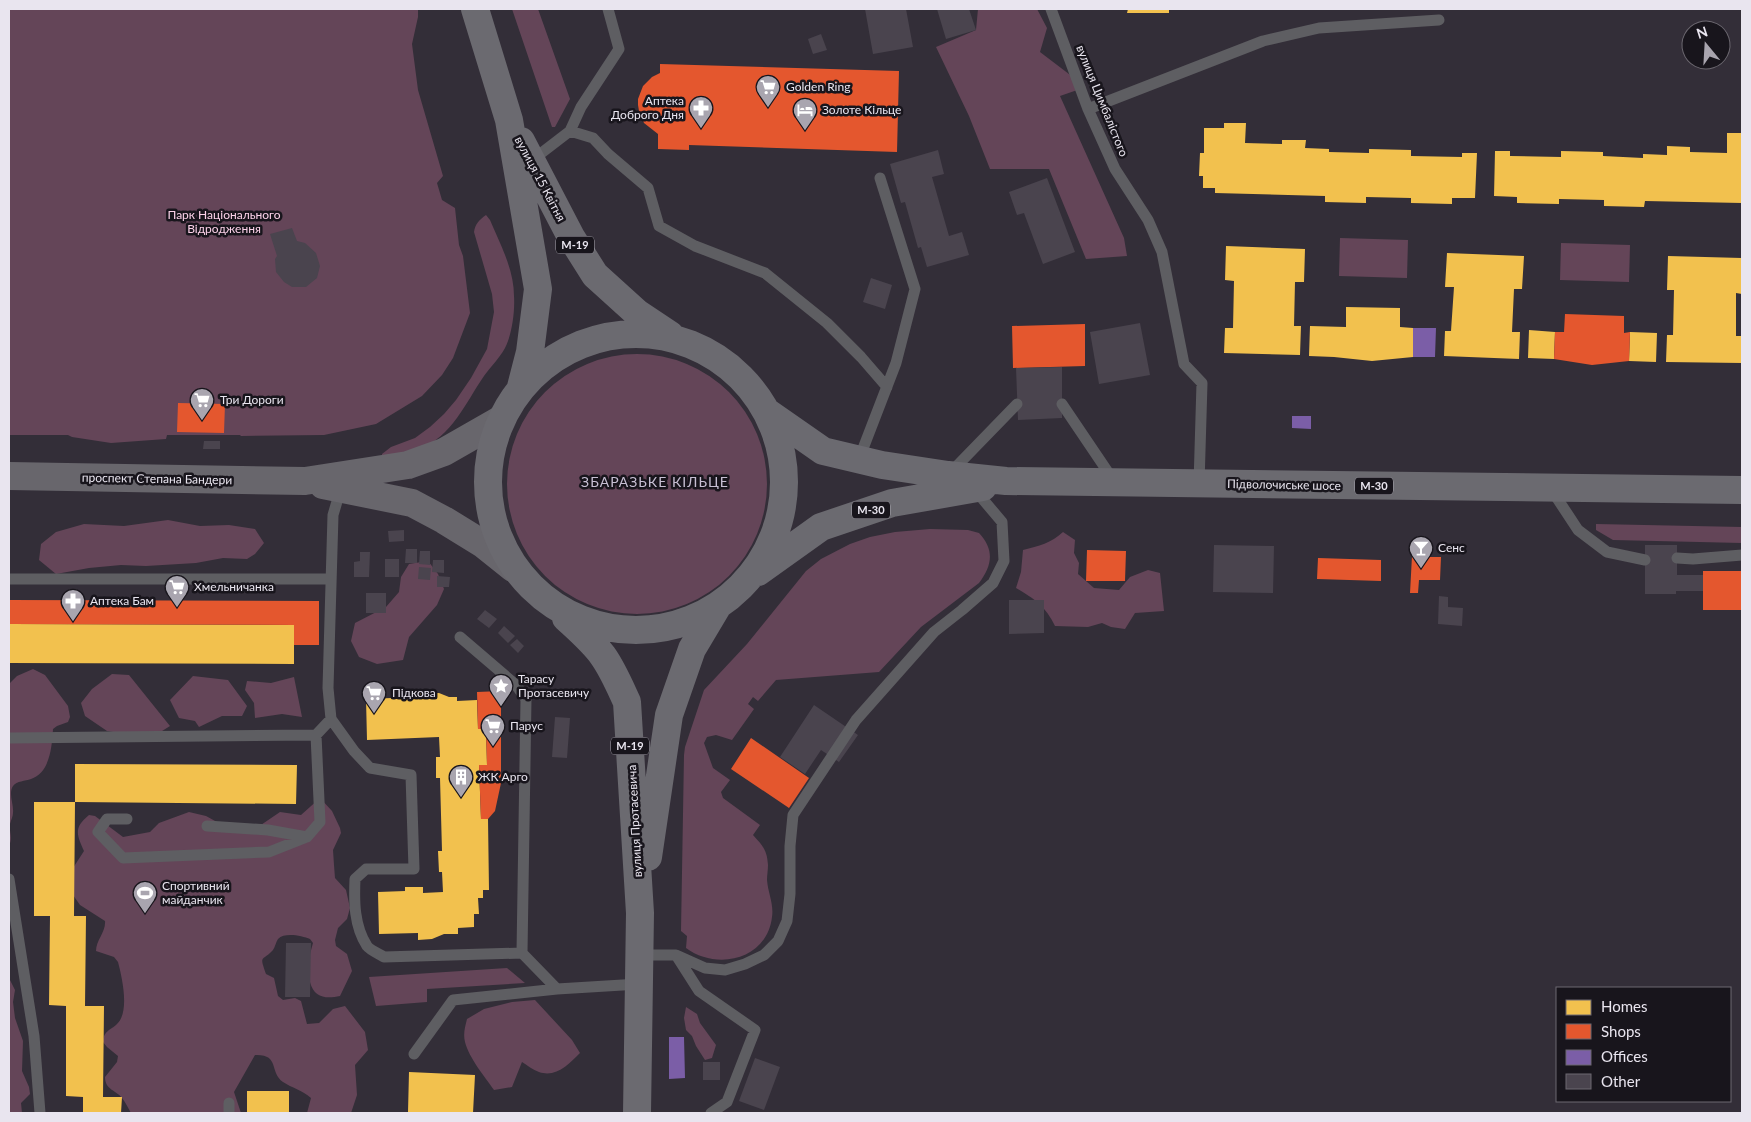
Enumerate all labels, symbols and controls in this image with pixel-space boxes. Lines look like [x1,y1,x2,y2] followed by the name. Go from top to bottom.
[1681,20,1731,70] north arrow
[1694,22,1710,42] text: N
[1073,43,1132,159] street label: вулиця Цимбалістого
[755,74,781,108] supermarket icon: Golden Ring
[786,79,850,94] place label: Golden Ring
[611,93,684,122] place label: Аптека Доброго Дня
[688,95,714,129] pharmacy icon: Аптека Доброго Дня
[792,97,818,131] hotel icon: Золоте Кільце
[822,102,901,117] place label: Золоте Кільце
[512,134,569,224] street label: вулиця 15 Квітня
[167,207,281,236] park label: Парк Національного Відродження
[556,236,594,254] road number: М-19
[189,387,215,421] supermarket icon: Три Дороги
[220,392,284,407] place label: Три Дороги
[82,470,232,487] street label: проспект Степана Бандери
[581,473,729,490] district label: ЗБАРАЗЬКЕ КІЛЬЦЕ
[1227,476,1341,493] street label: Підволочиське шосе
[1355,478,1393,494] road number: М-30
[852,502,890,518] road number: М-30
[1408,535,1434,569] bar icon: Сенс
[1438,540,1465,555] place label: Сенс
[164,574,190,608] supermarket icon: Хмельничанка
[194,579,274,594] place label: Хмельничанка
[60,588,86,622] pharmacy icon: Аптека Бам
[90,593,154,608] place label: Аптека Бам
[518,671,590,700] place label: Тарасу Протасевичу
[488,673,514,707] place icon: Тарасу Протасевичу
[361,680,387,714] supermarket icon: Підкова
[392,685,436,700] place label: Підкова
[480,713,506,747] supermarket icon: Парус
[510,718,543,733] place label: Парус
[611,738,649,754] road number: М-19
[448,764,474,798] building icon: ЖК Арго
[624,764,645,878] street label: вулиця Протасевича
[478,769,528,784] place label: ЖК Арго
[162,878,230,907] place label: Спортивний майданчик
[132,880,158,914] sports icon: Спортивний майданчик
[1556,987,1731,1102] legend
[1601,997,1647,1015] text: Homes
[1601,1022,1641,1040] text: Shops
[1601,1047,1648,1065] text: Offices
[1601,1072,1641,1090] text: Other

